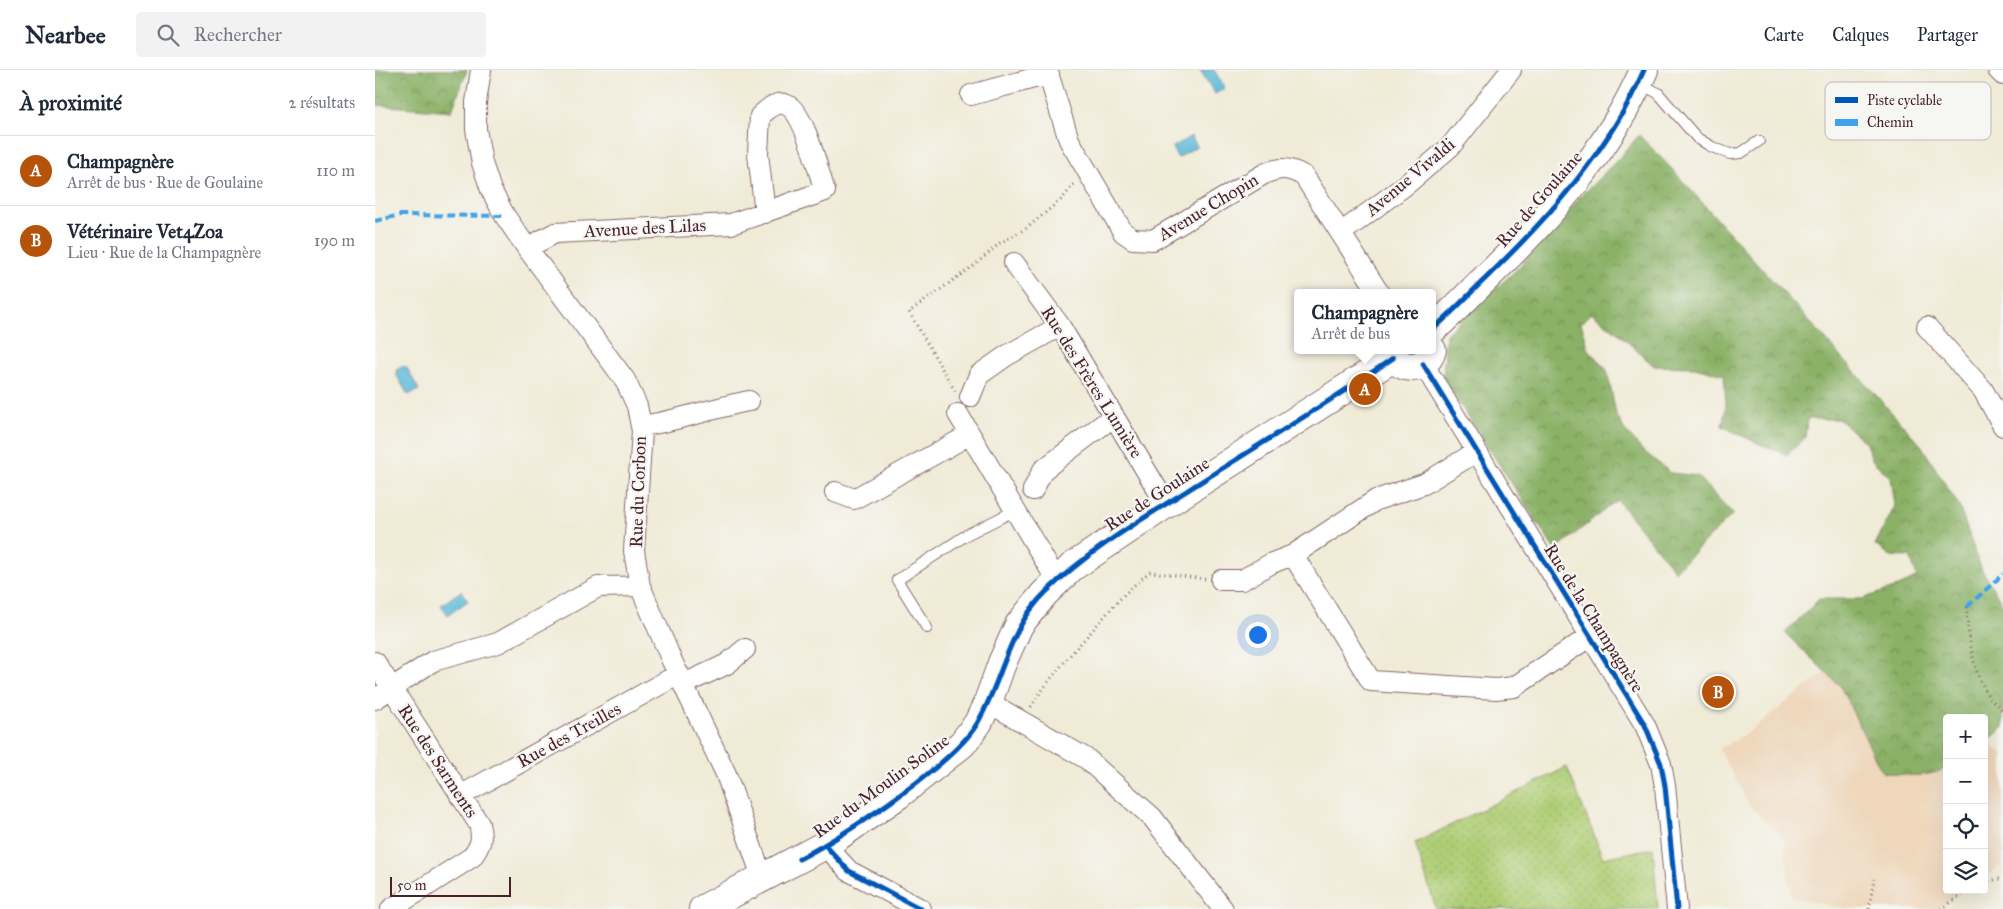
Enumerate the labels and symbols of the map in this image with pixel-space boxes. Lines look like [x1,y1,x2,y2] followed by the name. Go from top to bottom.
[1825,82,1991,140] legend
[1867,92,1942,109] text: Piste cyclable
[1867,114,1914,131] text: Chemin
[1360,133,1459,221] street label: Avenue Vivaldi
[1491,146,1587,252] street label: Rue de Goulaine
[1153,168,1262,246] street label: Avenue Chopin
[582,214,707,242] street label: Avenue des Lilas
[1036,302,1148,462] street label: Rue des Frères Lumière
[1349,370,1381,408] pin: A
[625,435,651,548] street label: Rue du Corbon
[1100,452,1214,536] street label: Rue de Goulaine
[1538,539,1649,697] street label: Rue de la Champagnère
[1245,622,1271,648] your location
[1702,673,1734,711] pin: B
[513,697,625,773] street label: Rue des Treilles
[393,700,483,822] street label: Rue des Sarments
[809,729,953,843] street label: Rue du Moulin Soline
[390,874,511,897] scale bar

